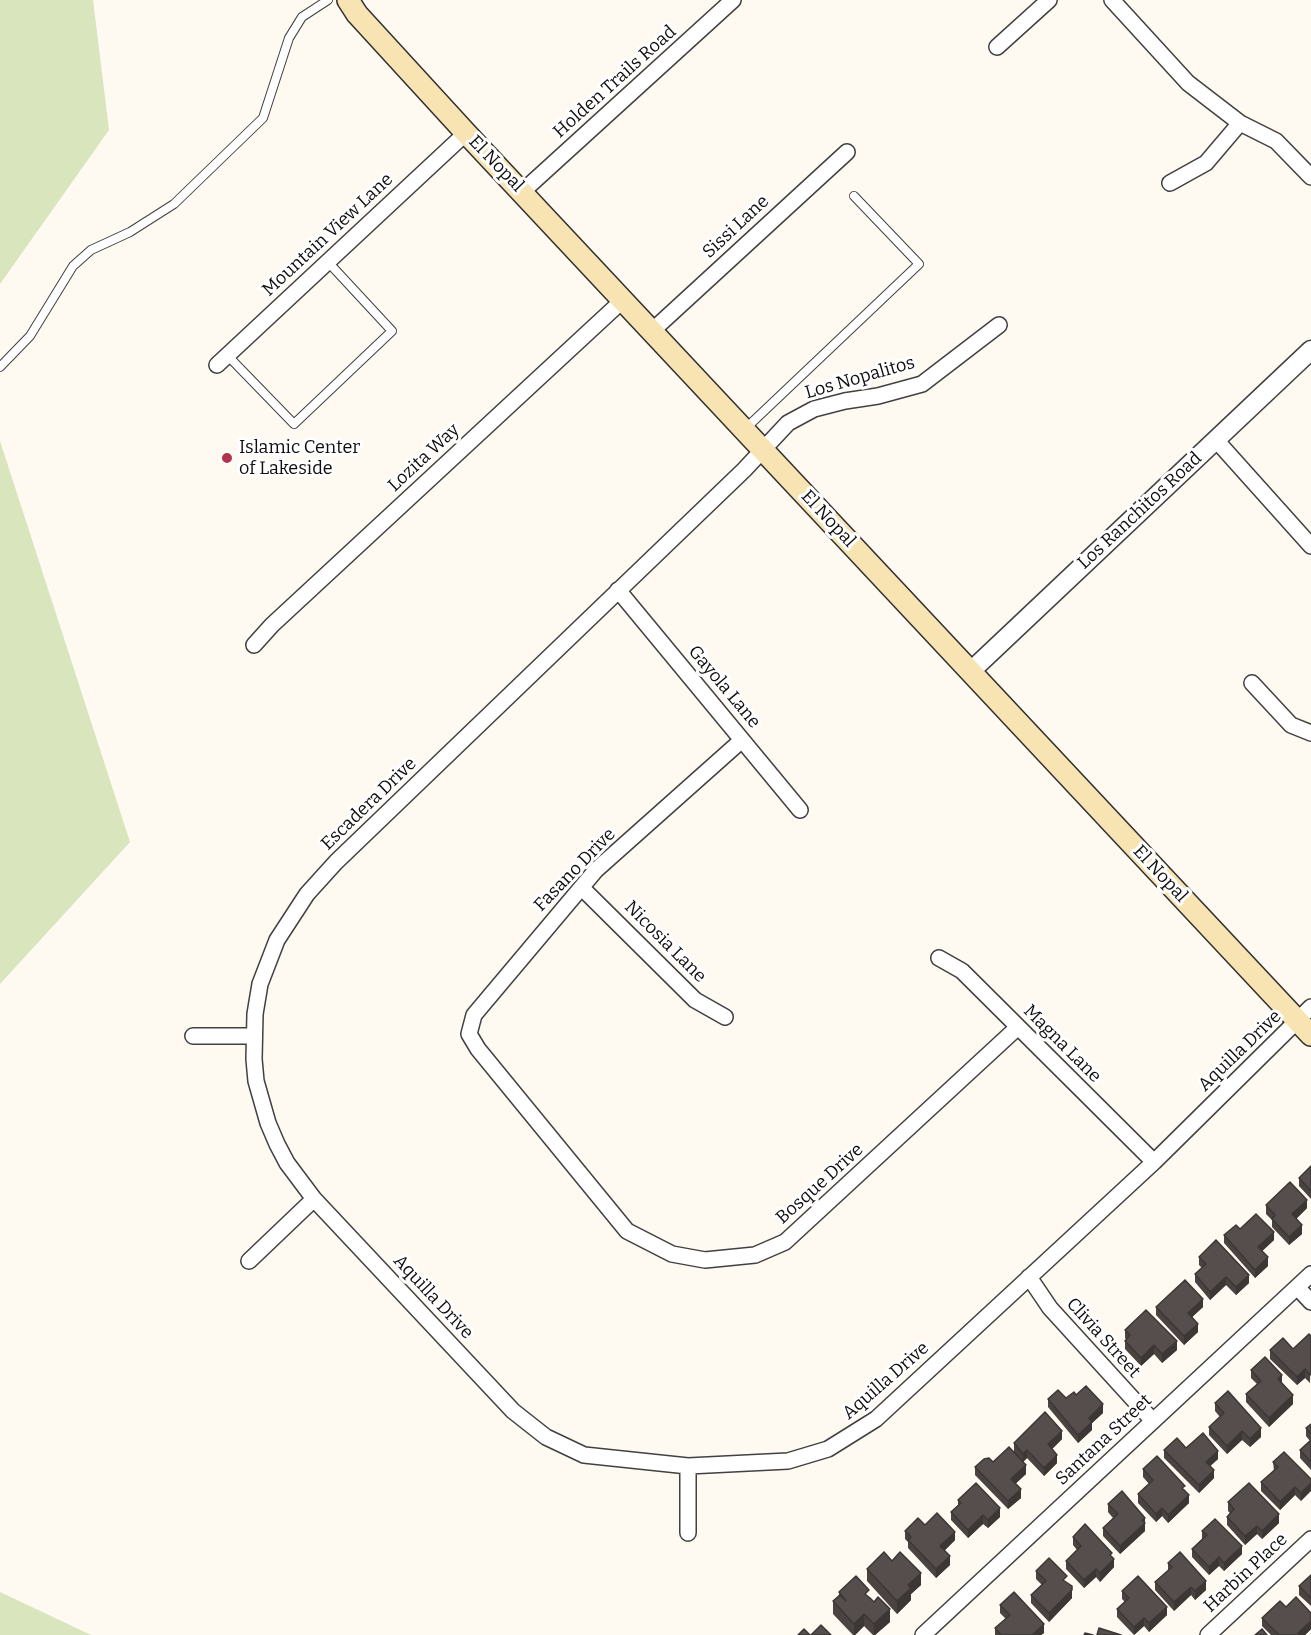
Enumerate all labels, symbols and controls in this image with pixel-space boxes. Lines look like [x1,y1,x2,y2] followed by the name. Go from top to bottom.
[549,21,681,143] street label: Holden Trails Road
[464,131,528,197] street label: El Nopal
[258,169,398,301] street label: Mountain View Lane
[698,191,774,263] street label: Sissi Lane
[803,352,917,404] street label: Los Nopalitos
[384,420,464,496] street label: Lozita Way
[239,437,360,480] place label: Islamic Center of Lakeside
[1074,448,1206,574] street label: Los Ranchitos Road
[220,451,234,465] marker: Islamic Center of Lakeside
[796,486,860,552] street label: El Nopal
[683,641,765,733] street label: Gayola Lane
[317,753,421,855] street label: Escadera Drive
[530,824,620,916] street label: Fasano Drive
[1128,841,1192,907] street label: El Nopal
[620,897,710,987] street label: Nicosia Lane
[1019,1001,1105,1087] street label: Magna Lane
[1194,1006,1286,1096] street label: Aquilla Drive
[772,1139,868,1229] street label: Bosque Drive
[389,1250,477,1344] street label: Aquilla Drive
[1061,1294,1145,1382] street label: Clivia Street
[838,1338,934,1424] street label: Aquilla Drive
[1051,1390,1157,1490] street label: Santana Street
[1200,1529,1292,1617] street label: Harbin Place

